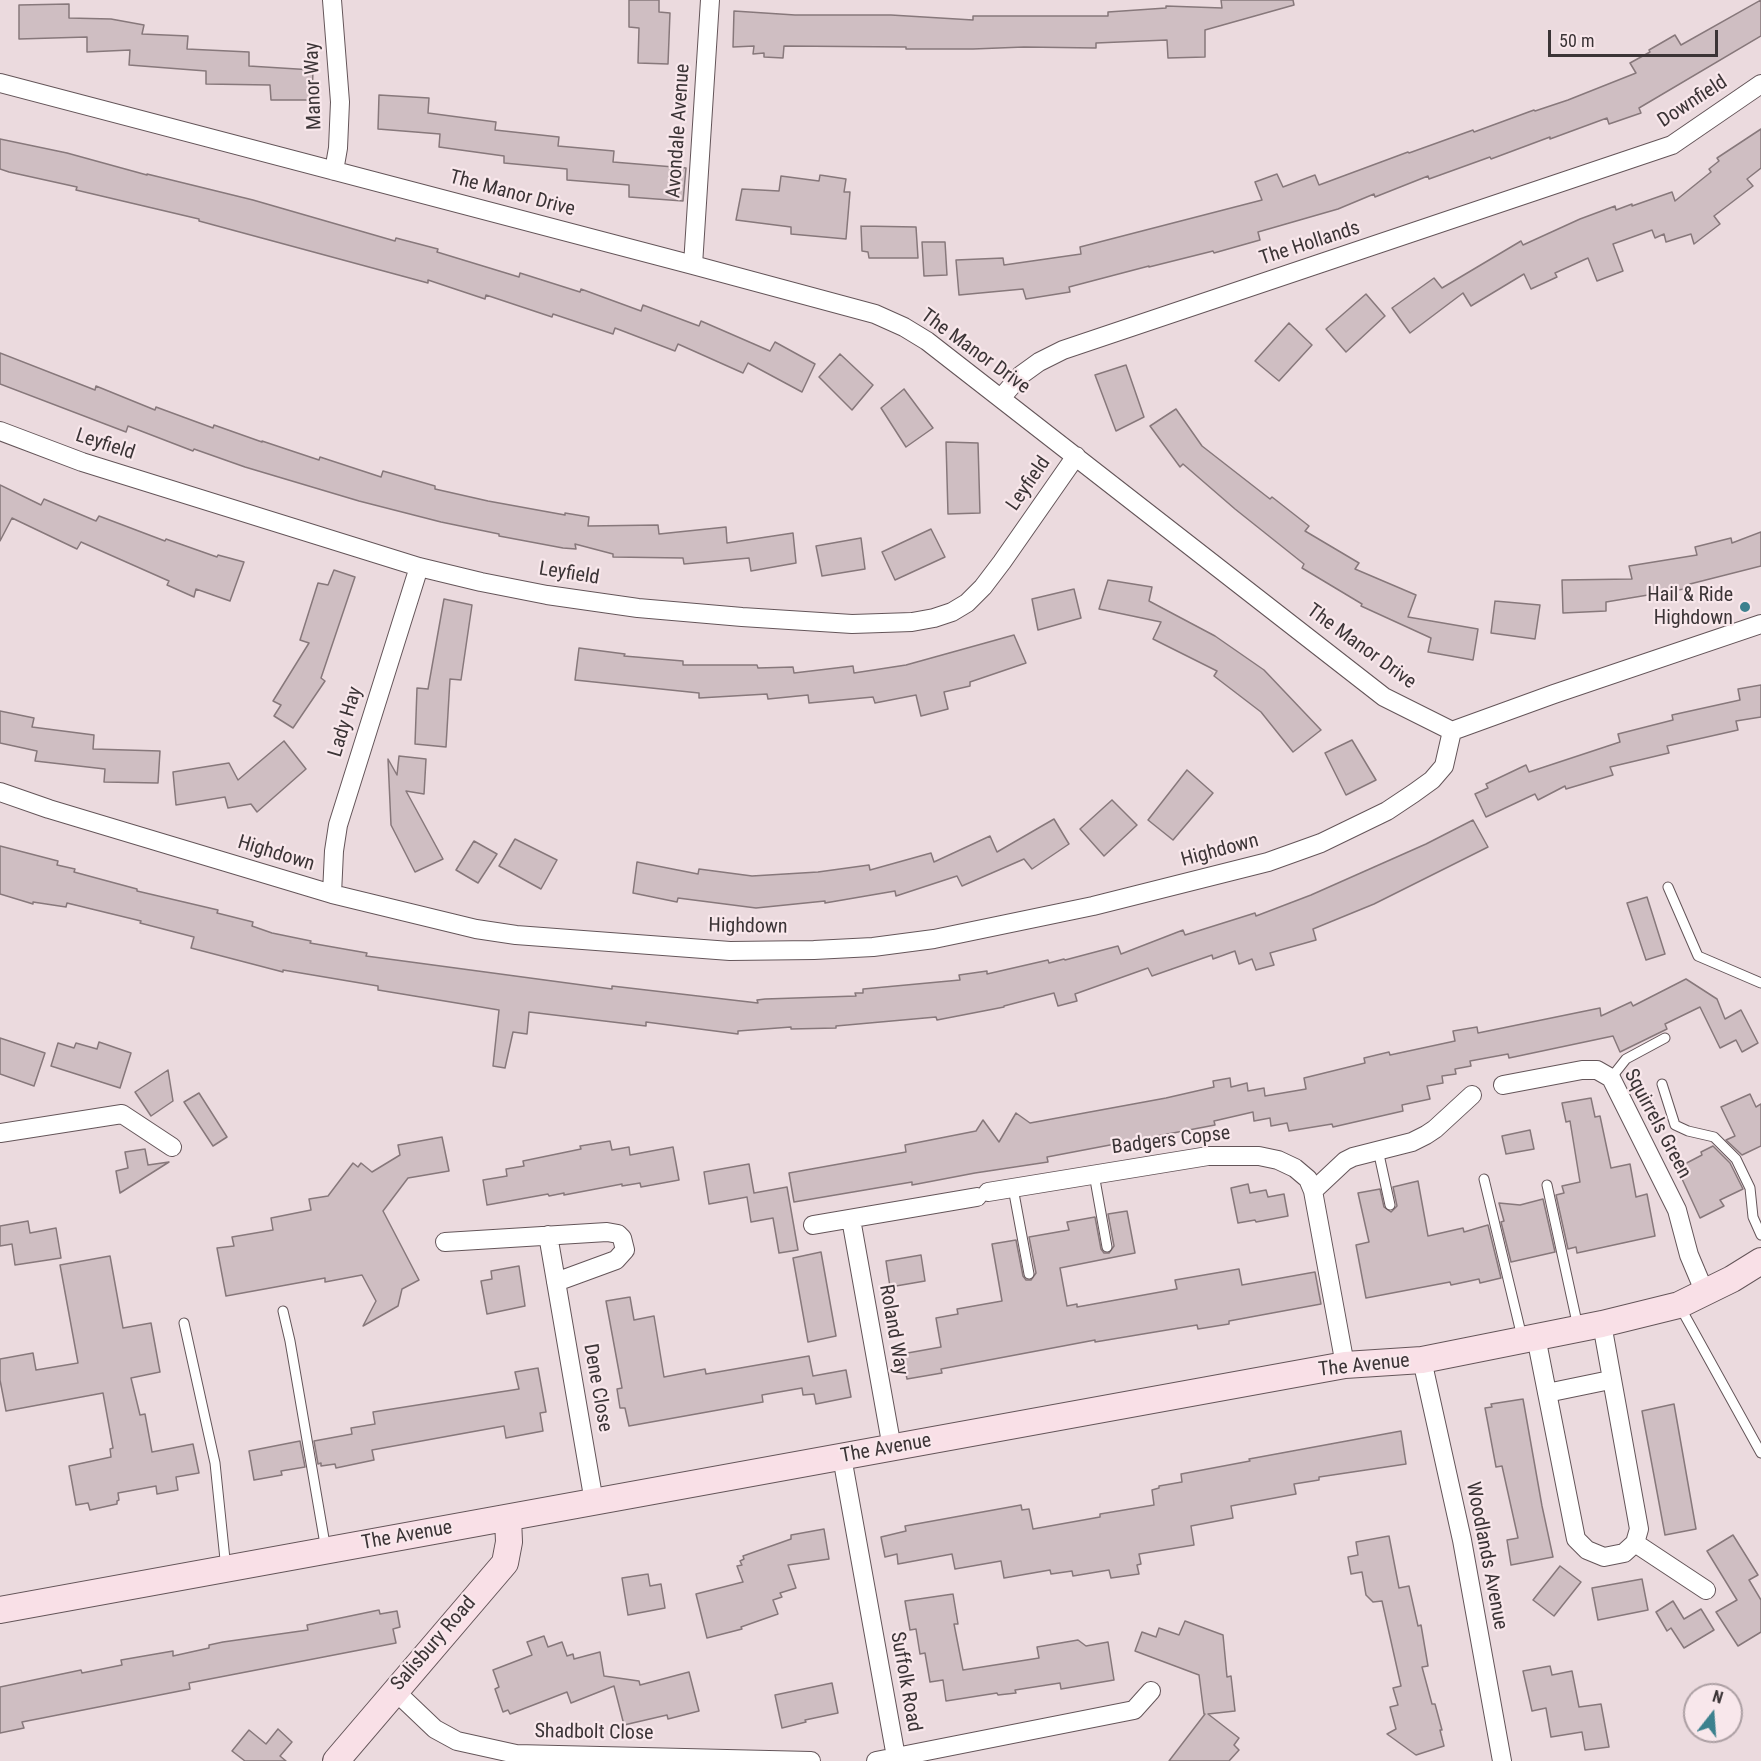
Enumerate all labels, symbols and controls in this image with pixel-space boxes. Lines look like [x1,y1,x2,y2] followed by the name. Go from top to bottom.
[1551,18,1720,56] scale bar
[1559,30,1594,51] text: 50 m
[300,42,328,130] street label: Manor Way
[662,63,696,199] street label: Avondale Avenue
[1654,71,1732,133] street label: Downfield
[447,166,577,222] street label: The Manor Drive
[1257,217,1363,271] street label: The Hollands
[916,304,1034,400] street label: The Manor Drive
[72,424,138,466] street label: Leyfield
[1002,452,1056,516] street label: Leyfield
[537,557,601,591] street label: Leyfield
[1647,584,1733,631] place label: Hail & Ride Highdown
[1302,599,1420,695] street label: The Manor Drive
[1738,600,1752,614] marker: Hail & Ride Highdown
[324,684,368,760] street label: Lady Hay
[1179,829,1261,873] street label: Highdown
[235,831,317,877] street label: Highdown
[708,914,788,940] street label: Highdown
[1618,1065,1696,1183] street label: Squirrels Green
[1110,1122,1232,1160] street label: Badgers Copse
[873,1283,913,1377] street label: Roland Way
[577,1342,617,1434] street label: Dene Close
[1317,1349,1411,1383] street label: The Avenue
[839,1429,933,1469] street label: The Avenue
[1460,1480,1512,1632] street label: Woodlands Avenue
[360,1516,454,1556] street label: The Avenue
[387,1592,481,1696] street label: Salisbury Road
[884,1630,926,1734] street label: Suffolk Road
[1683,1683,1743,1743] north arrow
[1710,1687,1725,1708] text: N
[534,1720,654,1746] street label: Shadbolt Close

